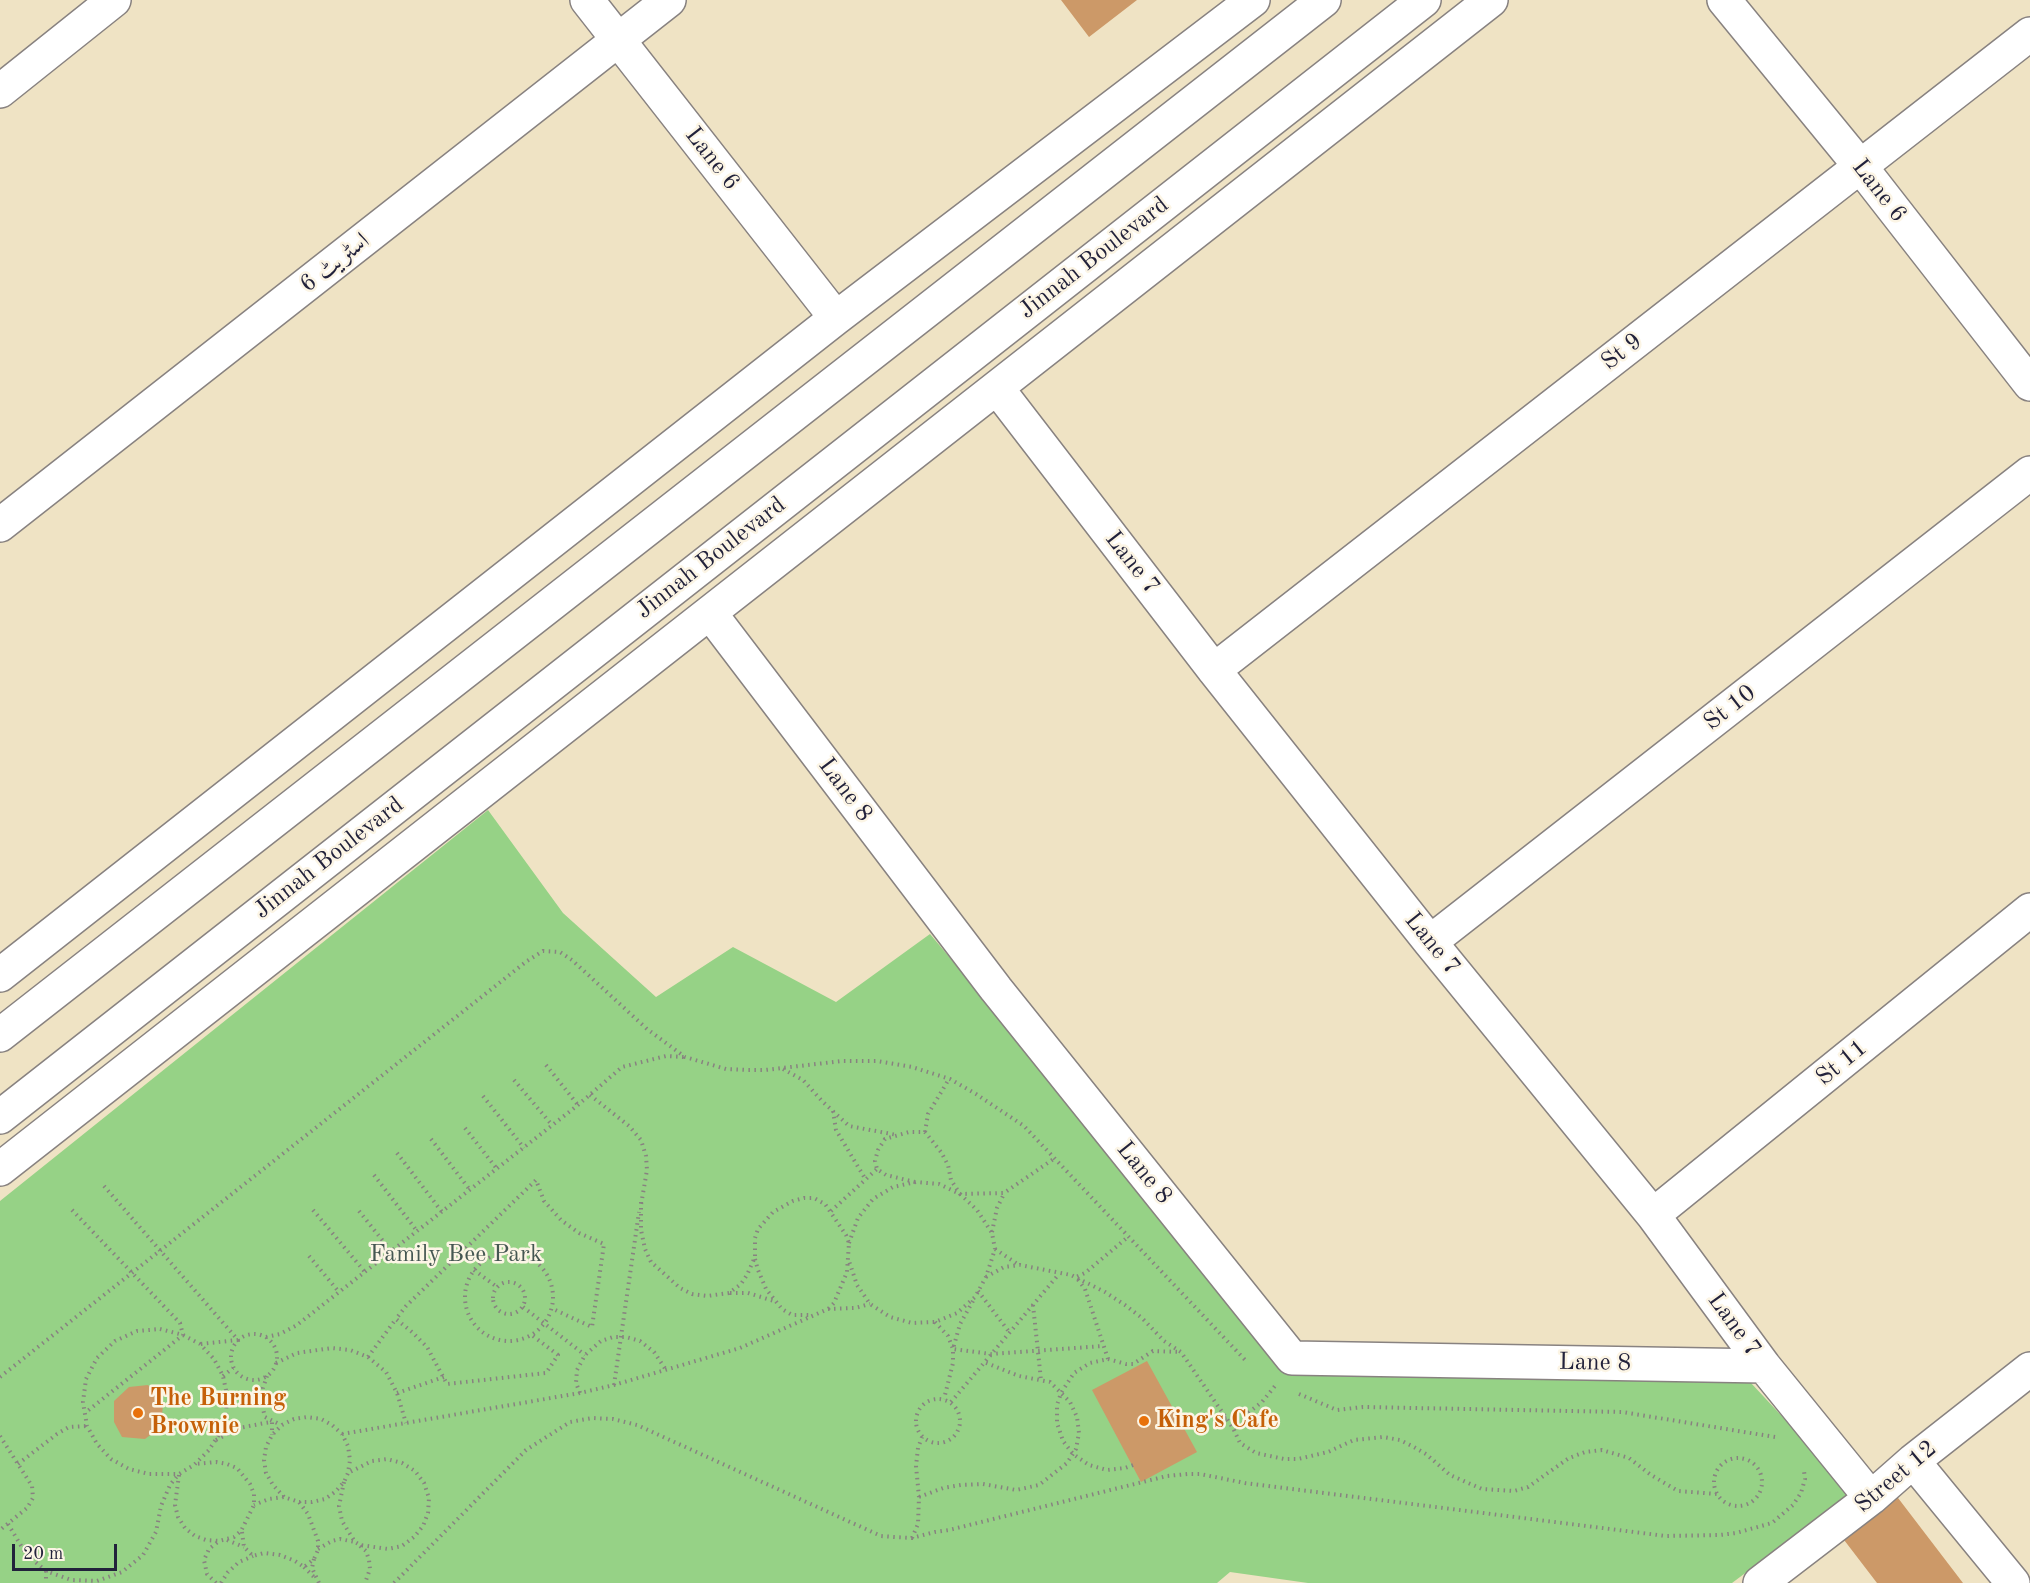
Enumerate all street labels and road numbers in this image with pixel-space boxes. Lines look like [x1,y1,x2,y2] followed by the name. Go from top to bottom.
[678,122,746,196] street label: Lane 6
[1845,154,1913,228] street label: Lane 6
[1013,191,1175,325] street label: Jinnah Boulevard
[295,227,375,299] street label: اسٹریٹ 6
[1596,327,1648,377] street label: St 9
[630,491,792,625] street label: Jinnah Boulevard
[1098,526,1166,600] street label: Lane 7
[1698,679,1762,737] street label: St 10
[812,752,878,828] street label: Lane 8
[248,791,410,925] street label: Jinnah Boulevard
[1398,907,1466,981] street label: Lane 7
[1810,1034,1874,1092] street label: St 11
[1110,1136,1178,1210] street label: Lane 8
[1701,1287,1767,1363] street label: Lane 7
[1558,1348,1632,1378] street label: Lane 8
[1849,1434,1943,1520] street label: Street 12

